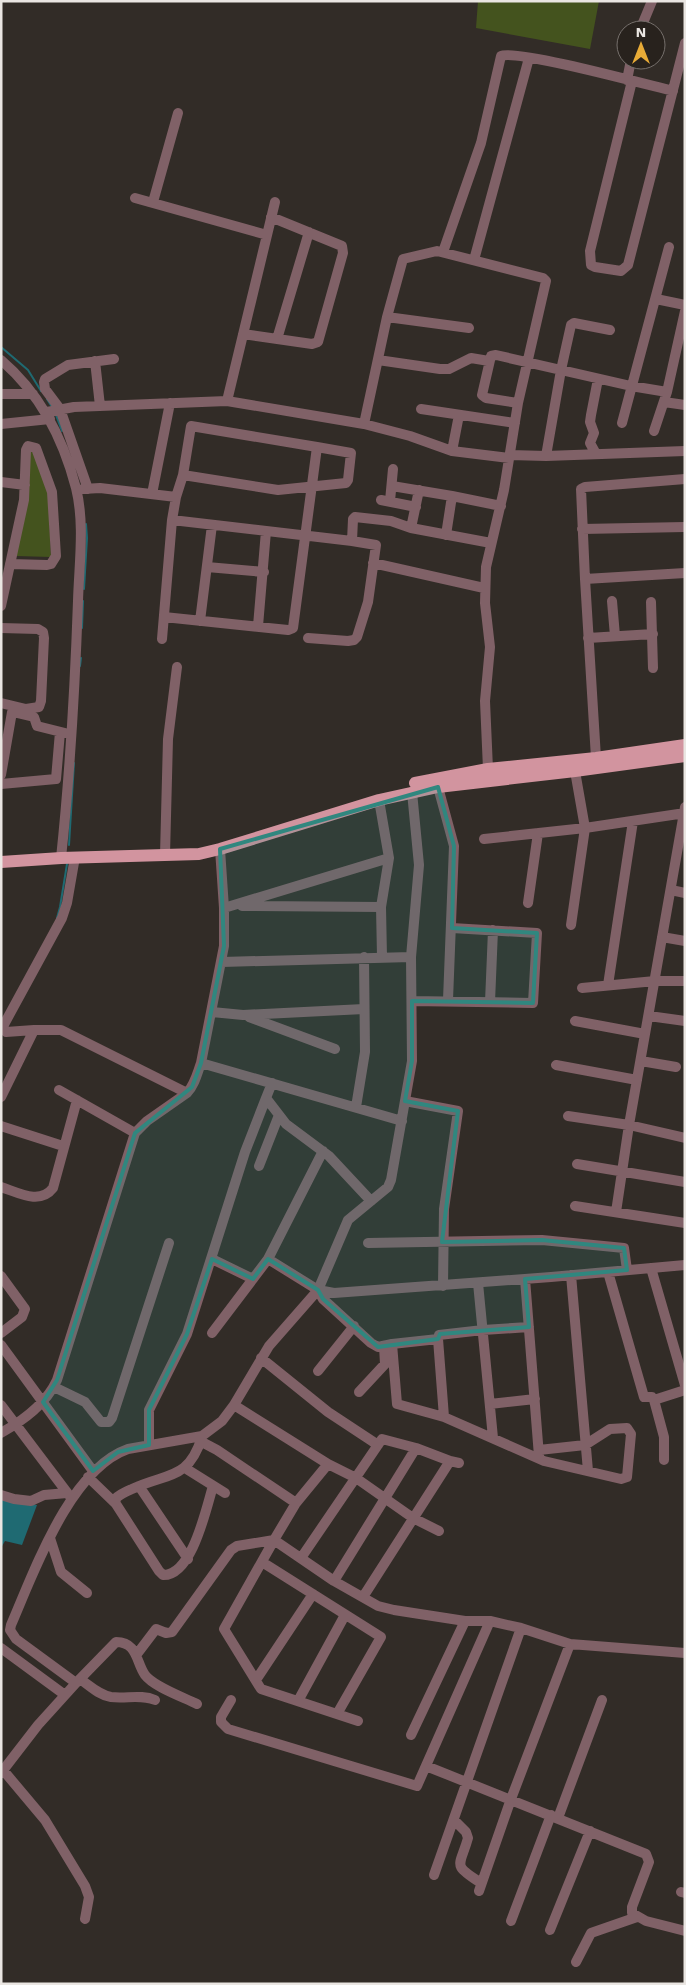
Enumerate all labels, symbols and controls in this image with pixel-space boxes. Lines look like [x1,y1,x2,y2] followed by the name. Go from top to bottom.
[616,20,666,70] north arrow
[636,24,646,40] text: N

